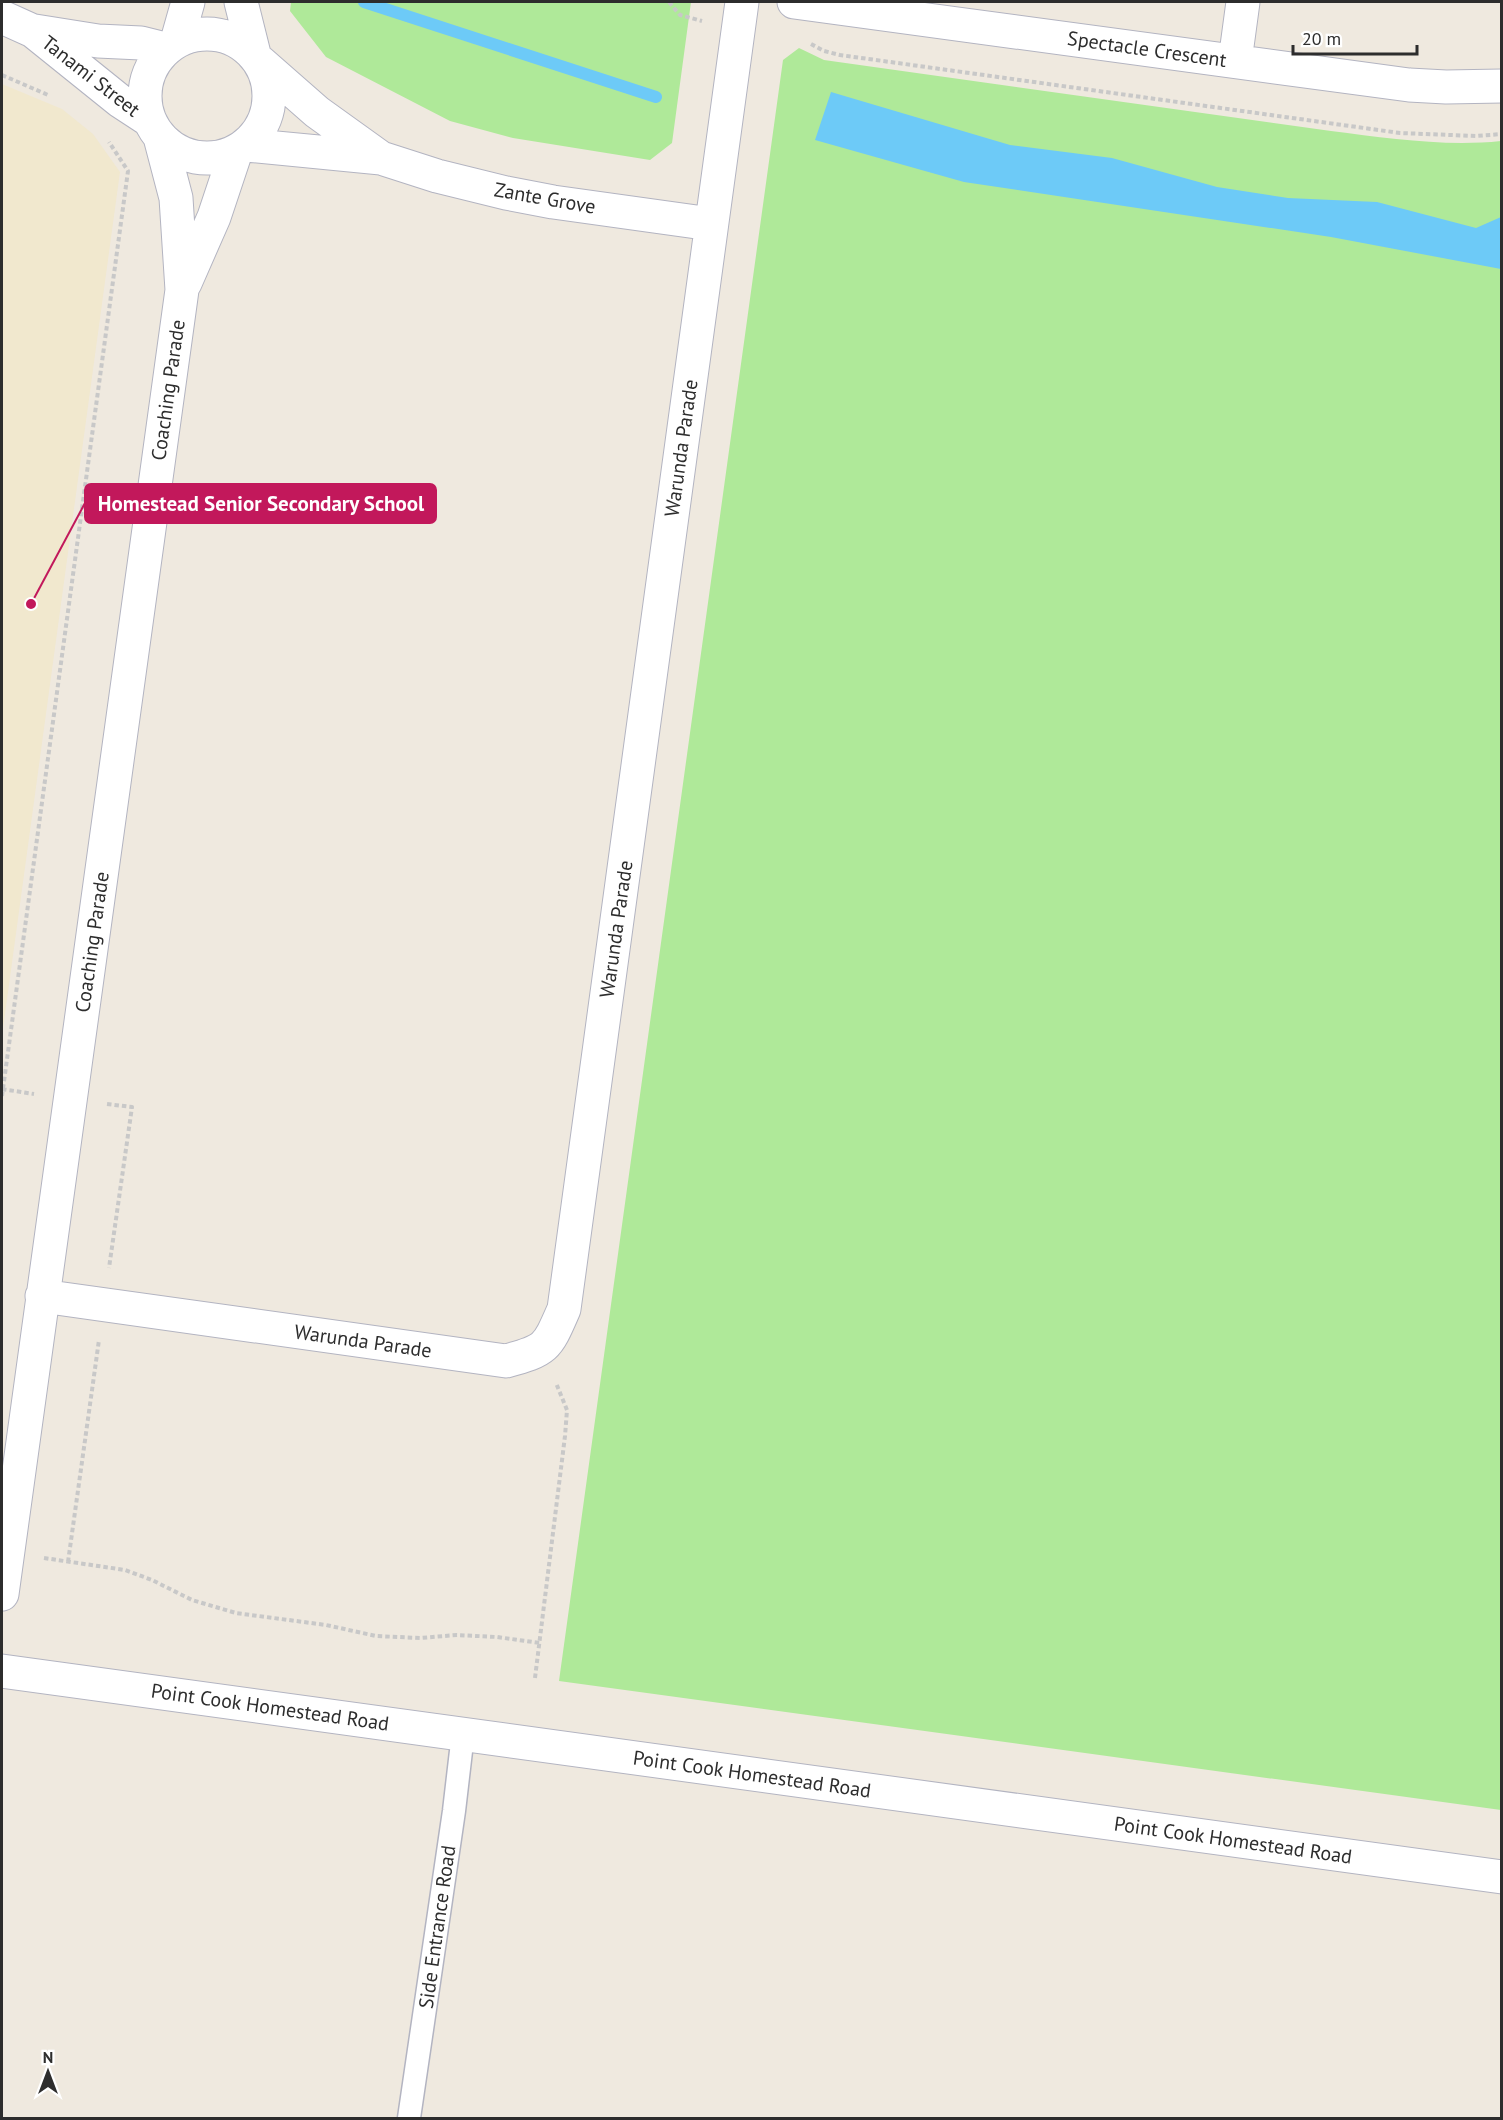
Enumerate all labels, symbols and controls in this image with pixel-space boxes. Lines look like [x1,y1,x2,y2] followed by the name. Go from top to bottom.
[1293,18,1418,56] scale bar
[1066,25,1228,73] street label: Spectacle Crescent
[1302,27,1341,50] text: 20 m
[37,29,146,123] street label: Tanami Street
[492,176,598,220] street label: Zante Grove
[145,318,191,462] street label: Coaching Parade
[659,378,703,518] street label: Warunda Parade
[85,484,436,523] callout: Homestead Senior Secondary School
[98,490,425,517] text: Homestead Senior Secondary School
[594,859,638,999] street label: Warunda Parade
[69,870,115,1014] street label: Coaching Parade
[293,1319,433,1363] street label: Warunda Parade
[149,1677,391,1737] street label: Point Cook Homestead Road
[631,1744,873,1804] street label: Point Cook Homestead Road
[1112,1810,1354,1870] street label: Point Cook Homestead Road
[413,1844,461,2010] street label: Side Entrance Road
[18,2042,78,2102] north arrow
[43,2047,53,2067] text: N

